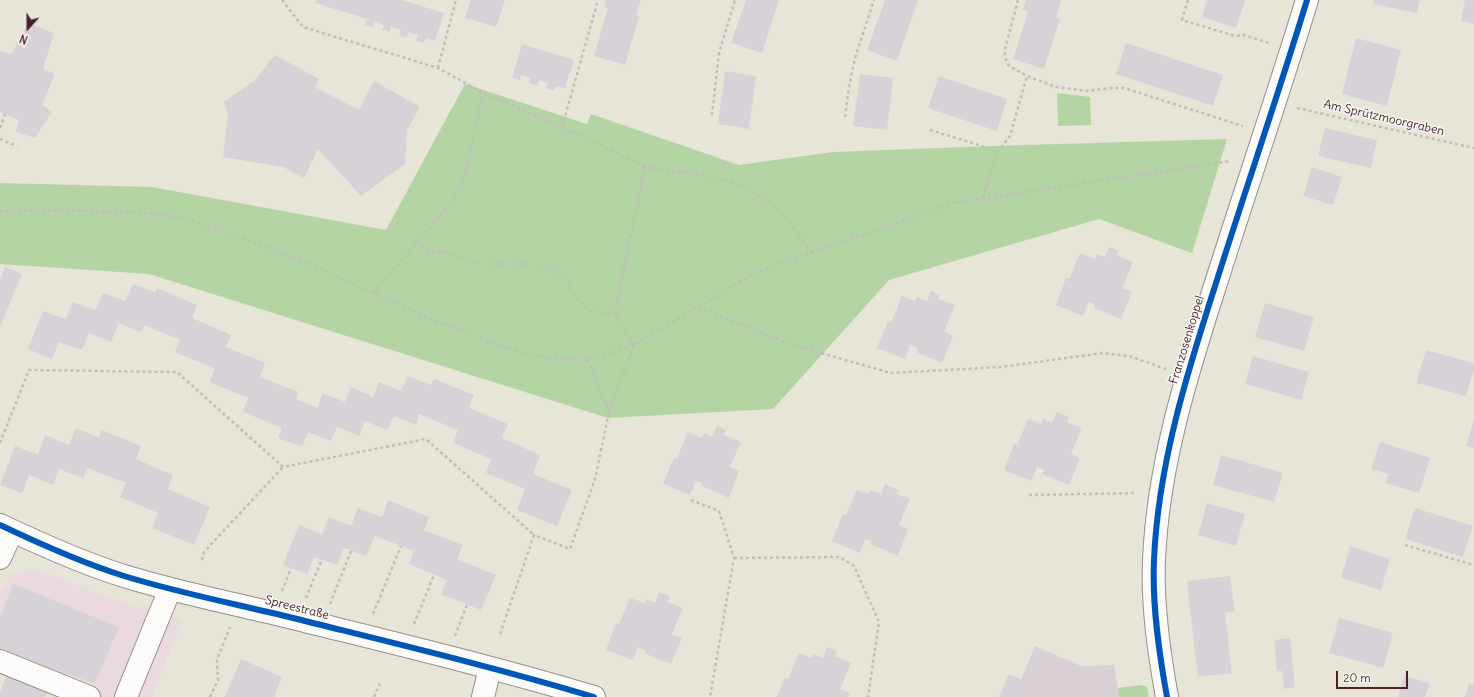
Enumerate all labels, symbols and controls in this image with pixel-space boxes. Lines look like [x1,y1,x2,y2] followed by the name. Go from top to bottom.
[8,8,48,48] north arrow
[18,31,30,47] text: N
[1322,97,1446,139] street label: Am Sprützmoorgraben
[1167,294,1207,386] street label: Franzosenkoppel
[264,593,330,623] street label: Spreestraße
[1338,663,1410,689] scale bar
[1343,670,1371,685] text: 20 m

